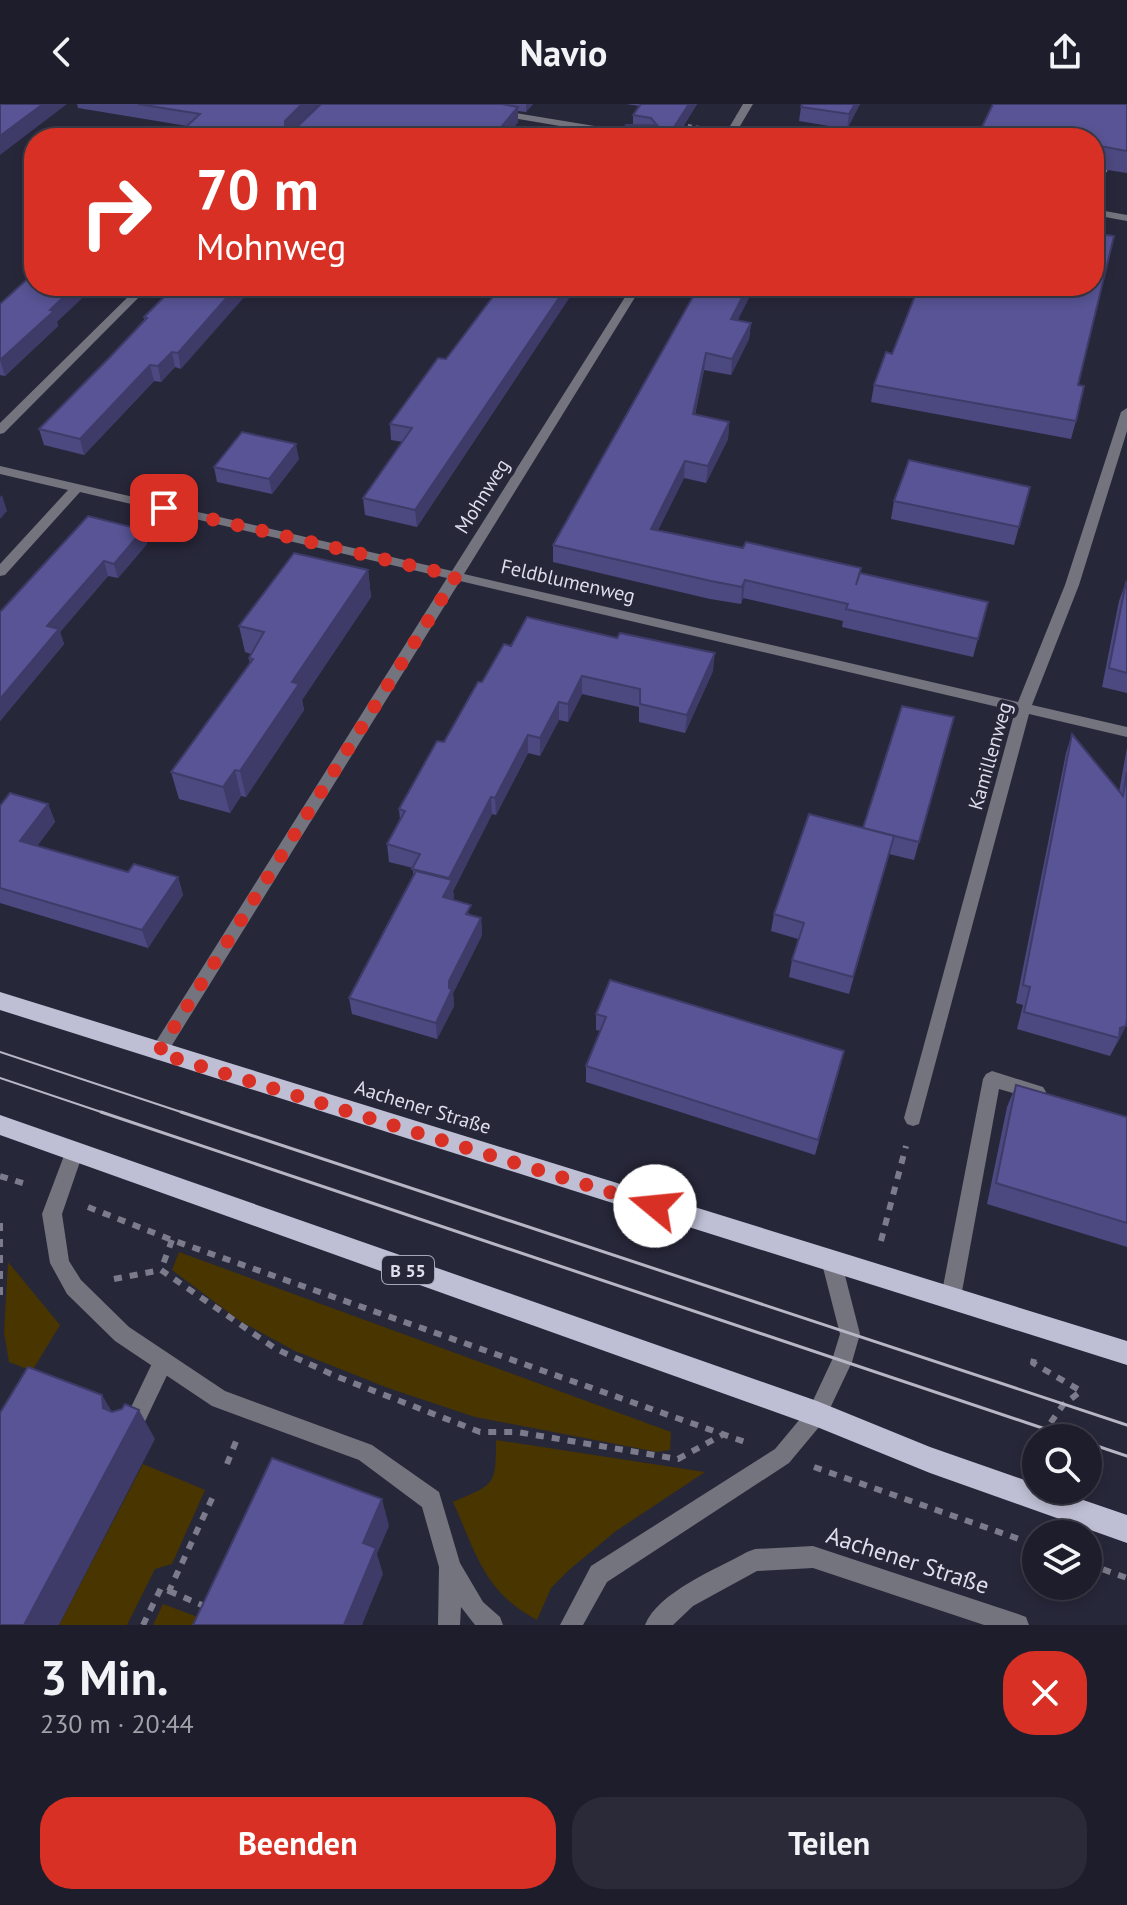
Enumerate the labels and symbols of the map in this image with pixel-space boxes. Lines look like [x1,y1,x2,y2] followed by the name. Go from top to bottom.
[449,454,515,538] street label: Mohnweg
[130,474,198,542] pin
[498,553,638,609] street label: Feldblumenweg
[962,699,1018,813] street label: Kamillenweg
[352,1074,494,1140] street label: Aachener Straße
[613,1164,697,1248] position arrow
[382,1256,434,1284] road number: B 55
[823,1519,993,1601] street label: Aachener Straße

